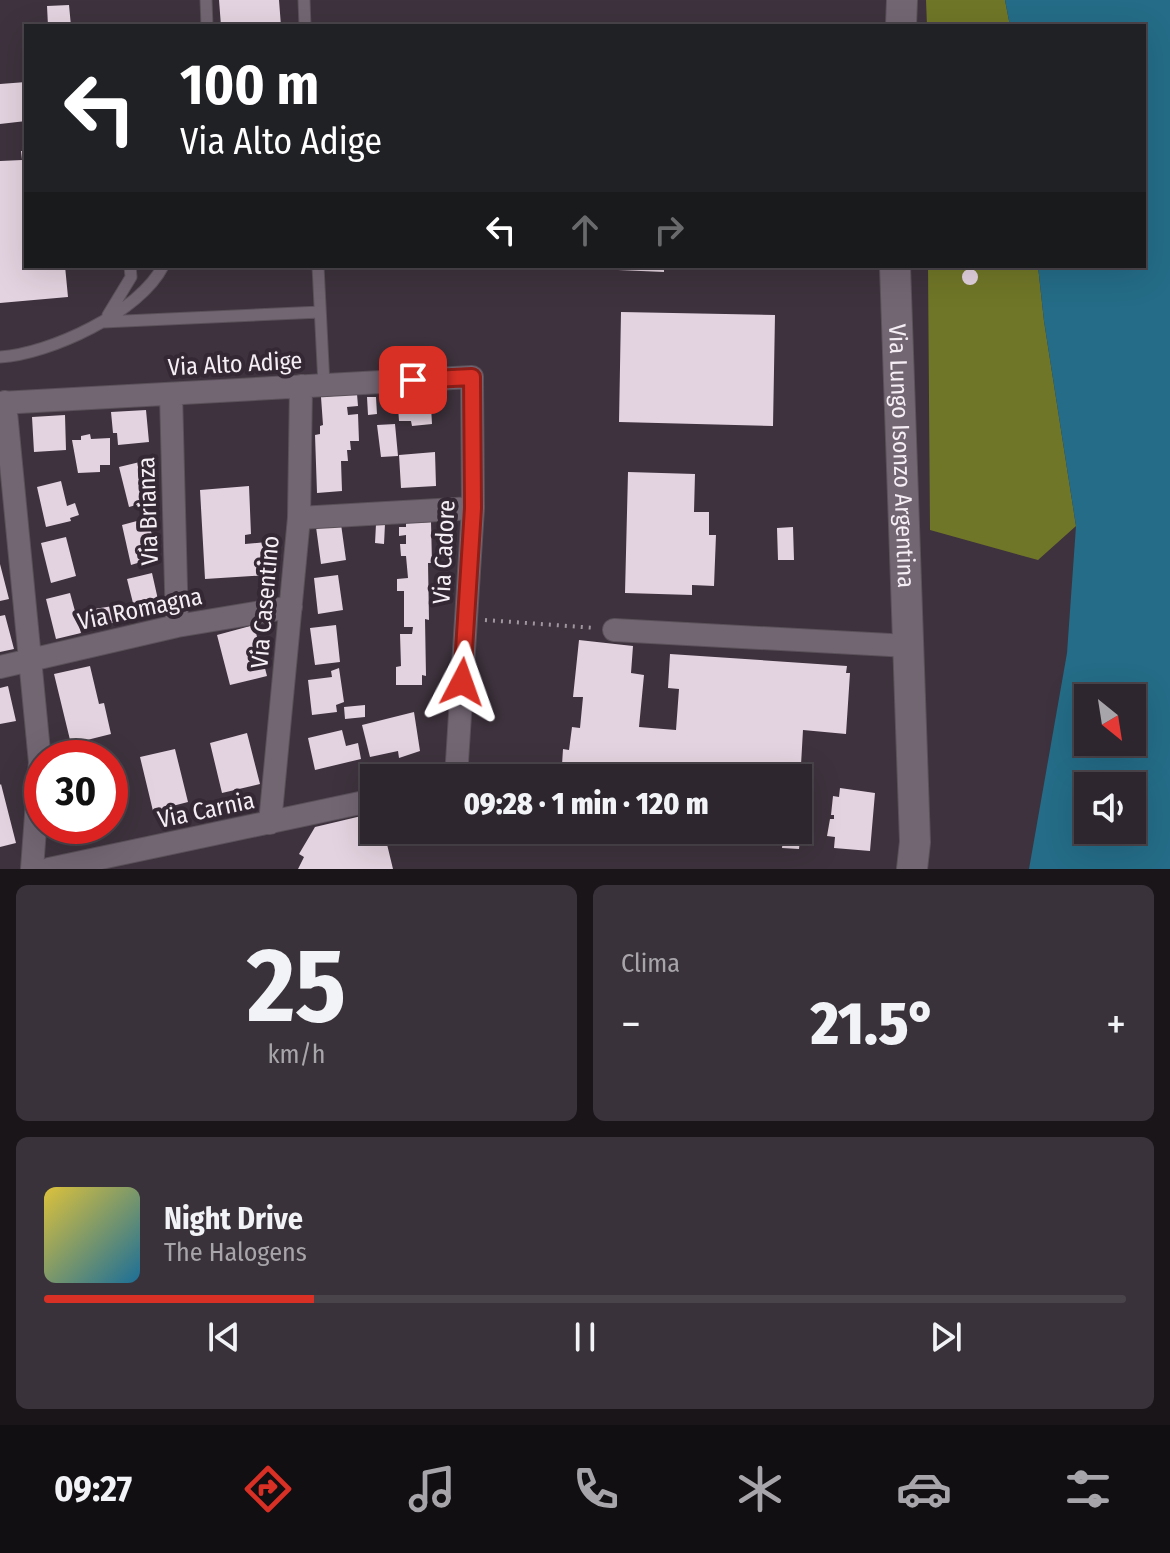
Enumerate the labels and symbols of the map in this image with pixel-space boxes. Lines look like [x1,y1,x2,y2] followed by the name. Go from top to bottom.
[883,323,920,588] street label: Via Lungo Isonzo Argentina
[167,346,303,382] street label: Via Alto Adige
[379,346,447,414] pin
[132,456,164,566] street label: Via Brianza
[427,499,461,605] street label: Via Cadore
[245,534,285,670] street label: Via Casentino
[75,582,205,636] street label: Via Romagna
[420,640,504,724] position arrow
[1074,684,1146,756] north arrow
[24,740,128,844] speed limit sign: 30
[155,786,257,834] street label: Via Carnia

